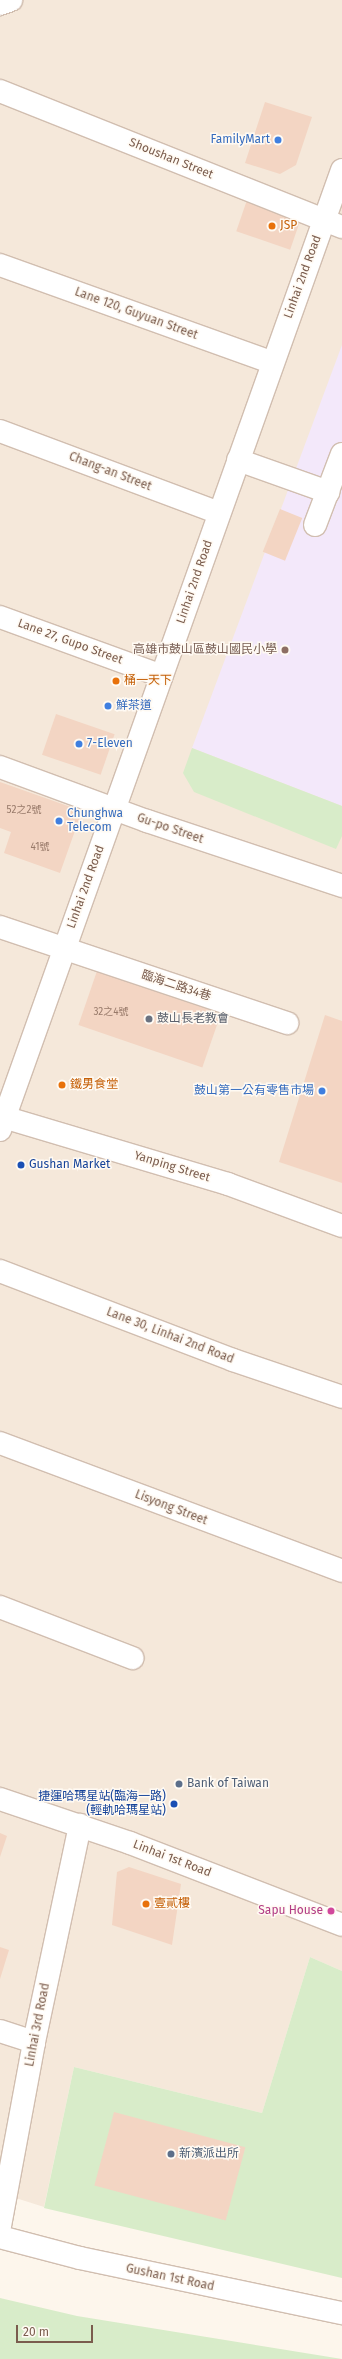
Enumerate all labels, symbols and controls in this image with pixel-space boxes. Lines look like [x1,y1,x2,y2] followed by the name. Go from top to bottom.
[211,133,270,147] place label: FamilyMart
[273,135,283,145] marker: FamilyMart
[127,136,215,182] street label: Shoushan Street
[280,219,297,233] place label: JSP
[267,221,277,231] marker: JSP
[281,233,325,321] street label: Linhai 2nd Road
[73,285,199,343] street label: Lane 120, Guyuan Street
[67,450,153,494] street label: Chang-an Street
[174,538,216,626] street label: Linhai 2nd Road
[15,616,125,668] street label: Lane 27, Gupo Street
[133,643,277,657] place label: 高雄市鼓山區鼓山國民小學
[280,645,290,655] marker: 高雄市鼓山區鼓山國民小學
[124,674,172,688] place label: 桶一天下
[111,676,121,686] marker: 桶一天下
[116,699,152,713] place label: 鮮茶道
[103,701,113,711] marker: 鮮茶道
[87,737,133,751] place label: 7-Eleven
[74,739,84,749] marker: 7-Eleven
[7,805,41,817] house number: 52之2號
[67,807,123,835] place label: Chunghwa Telecom
[135,811,205,847] street label: Gu-po Street
[54,816,64,826] marker: Chunghwa Telecom
[30,842,50,854] house number: 41號
[64,843,108,931] street label: Linhai 2nd Road
[139,968,213,1004] street label: 臨海二路34巷
[93,1007,129,1019] house number: 32之4號
[157,1012,229,1026] place label: 鼓山長老教會
[144,1014,154,1024] marker: 鼓山長老教會
[70,1078,118,1092] place label: 鐵男食堂
[57,1080,67,1090] marker: 鐵男食堂
[194,1084,314,1098] place label: 鼓山第一公有零售市場
[317,1086,327,1096] marker: 鼓山第一公有零售市場
[132,1149,212,1185] street label: Yanping Street
[29,1158,110,1172] place label: Gushan Market
[16,1160,26,1170] marker: Gushan Market
[104,1305,236,1367] street label: Lane 30, Linhai 2nd Road
[133,1488,209,1528] street label: Lisyong Street
[187,1777,269,1791] place label: Bank of Taiwan
[174,1779,184,1789] marker: Bank of Taiwan
[38,1790,166,1818] place label: 捷運哈瑪星站(臨海一路) (輕軌哈瑪星站)
[169,1799,179,1809] marker: 捷運哈瑪星站(臨海一路) (輕軌哈瑪星站)
[131,1837,213,1881] street label: Linhai 1st Road
[154,1897,190,1911] place label: 壹貳樓
[141,1899,151,1909] marker: 壹貳樓
[258,1904,323,1918] place label: Sapu House
[326,1906,336,1916] marker: Sapu House
[23,1982,53,2068] street label: Linhai 3rd Road
[179,2147,239,2161] place label: 新濱派出所
[166,2149,176,2159] marker: 新濱派出所
[125,2262,215,2294] street label: Gushan 1st Road
[18,2317,95,2343] scale bar
[23,2325,49,2339] text: 20 m

